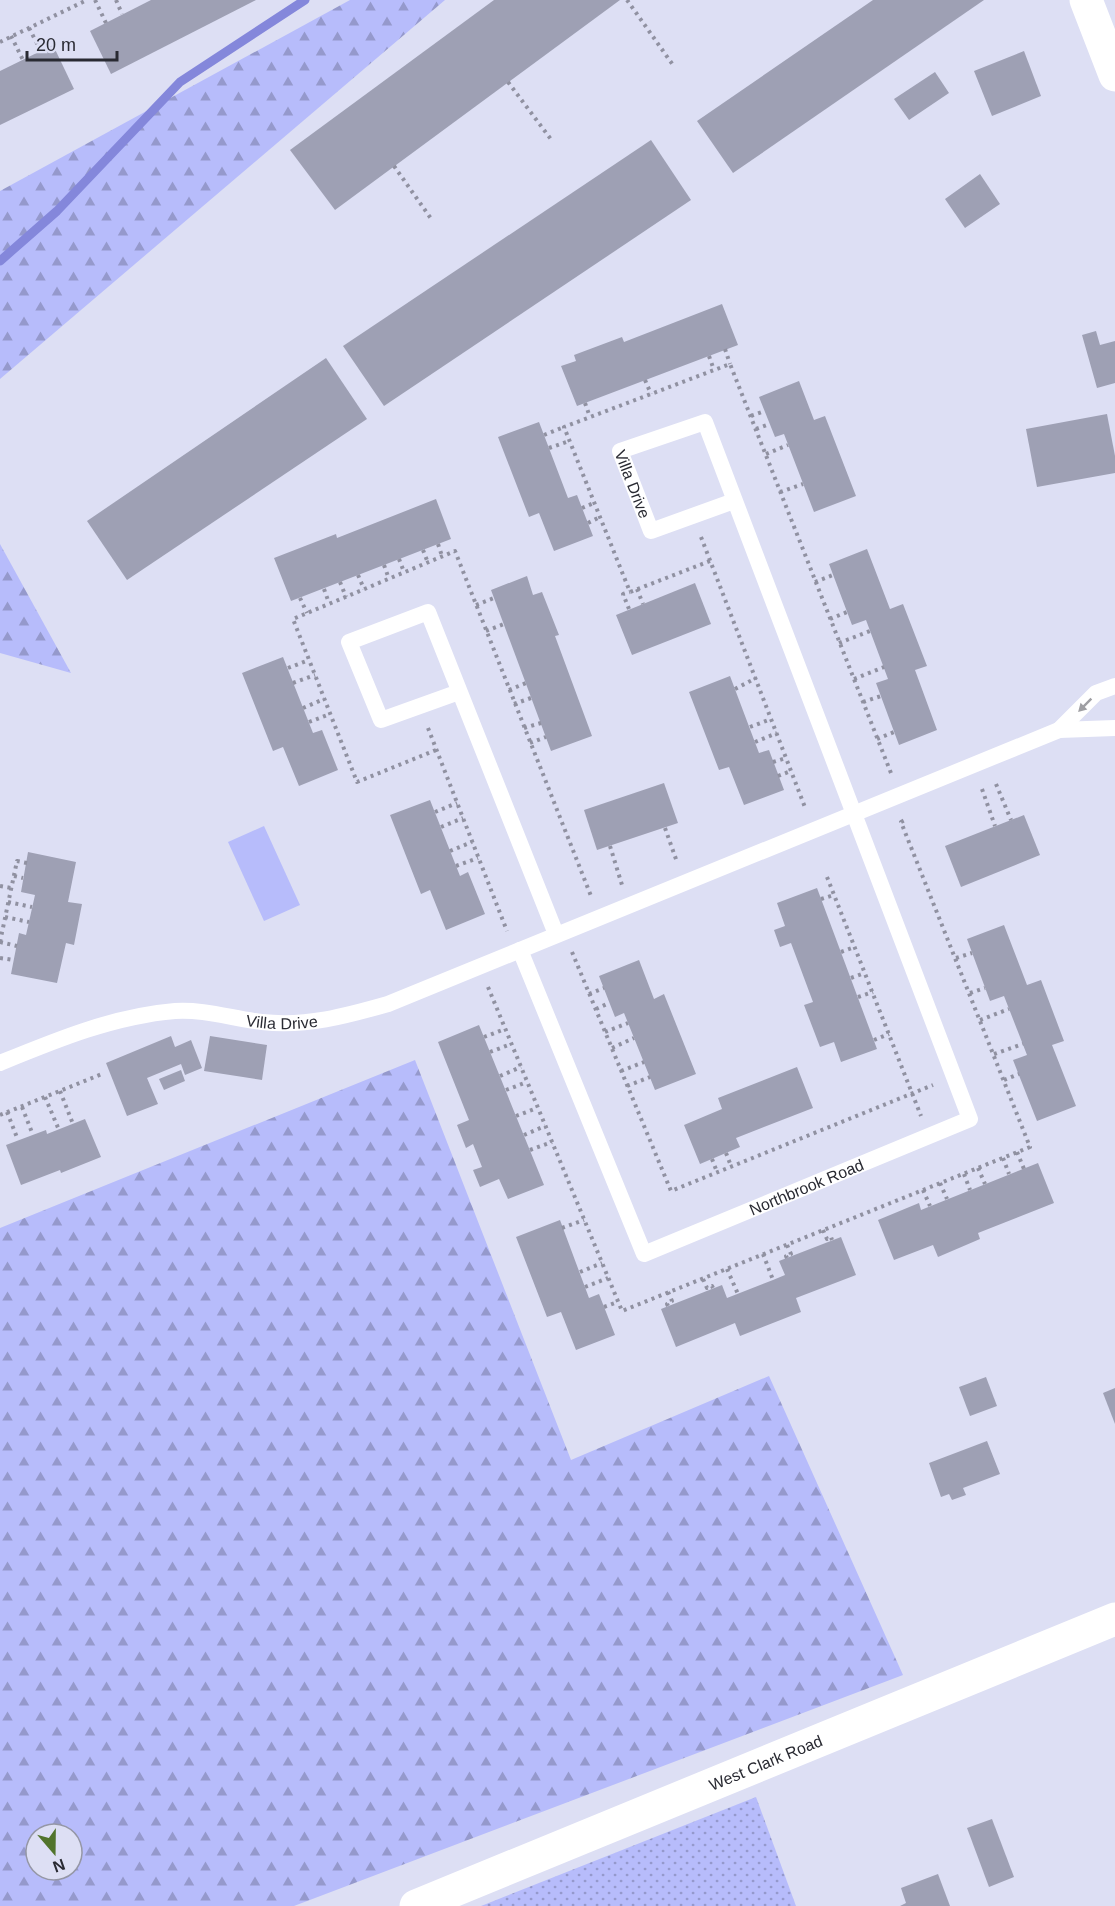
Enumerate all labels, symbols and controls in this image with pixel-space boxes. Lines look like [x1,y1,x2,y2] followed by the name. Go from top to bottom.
[27,24,117,62] scale bar
[36,35,76,55] text: 20 m
[611,448,653,521] street label: Villa Drive
[1078,697,1092,711] one-way arrow
[245,1012,319,1032] street label: Villa Drive
[747,1156,866,1218] street label: Northbrook Road
[707,1732,825,1794] street label: West Clark Road
[24,1822,84,1882] north arrow
[51,1856,67,1876] text: N

